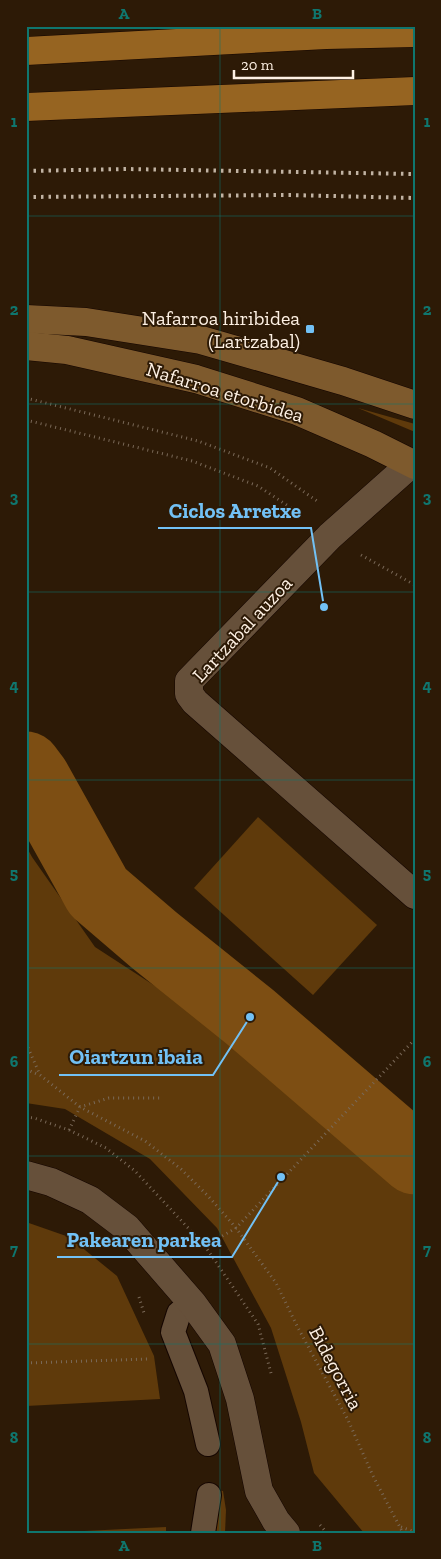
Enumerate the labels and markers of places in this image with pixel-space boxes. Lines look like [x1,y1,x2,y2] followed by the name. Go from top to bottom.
[142,306,300,353] place label: Nafarroa hiribidea (Lartzabal)
[304,323,316,335] marker: Nafarroa hiribidea (Lartzabal)
[158,492,311,528] callout: Ciclos Arretxe
[59,1039,213,1075] callout: Oiartzun ibaia
[57,1221,232,1257] callout: Pakearen parkea

